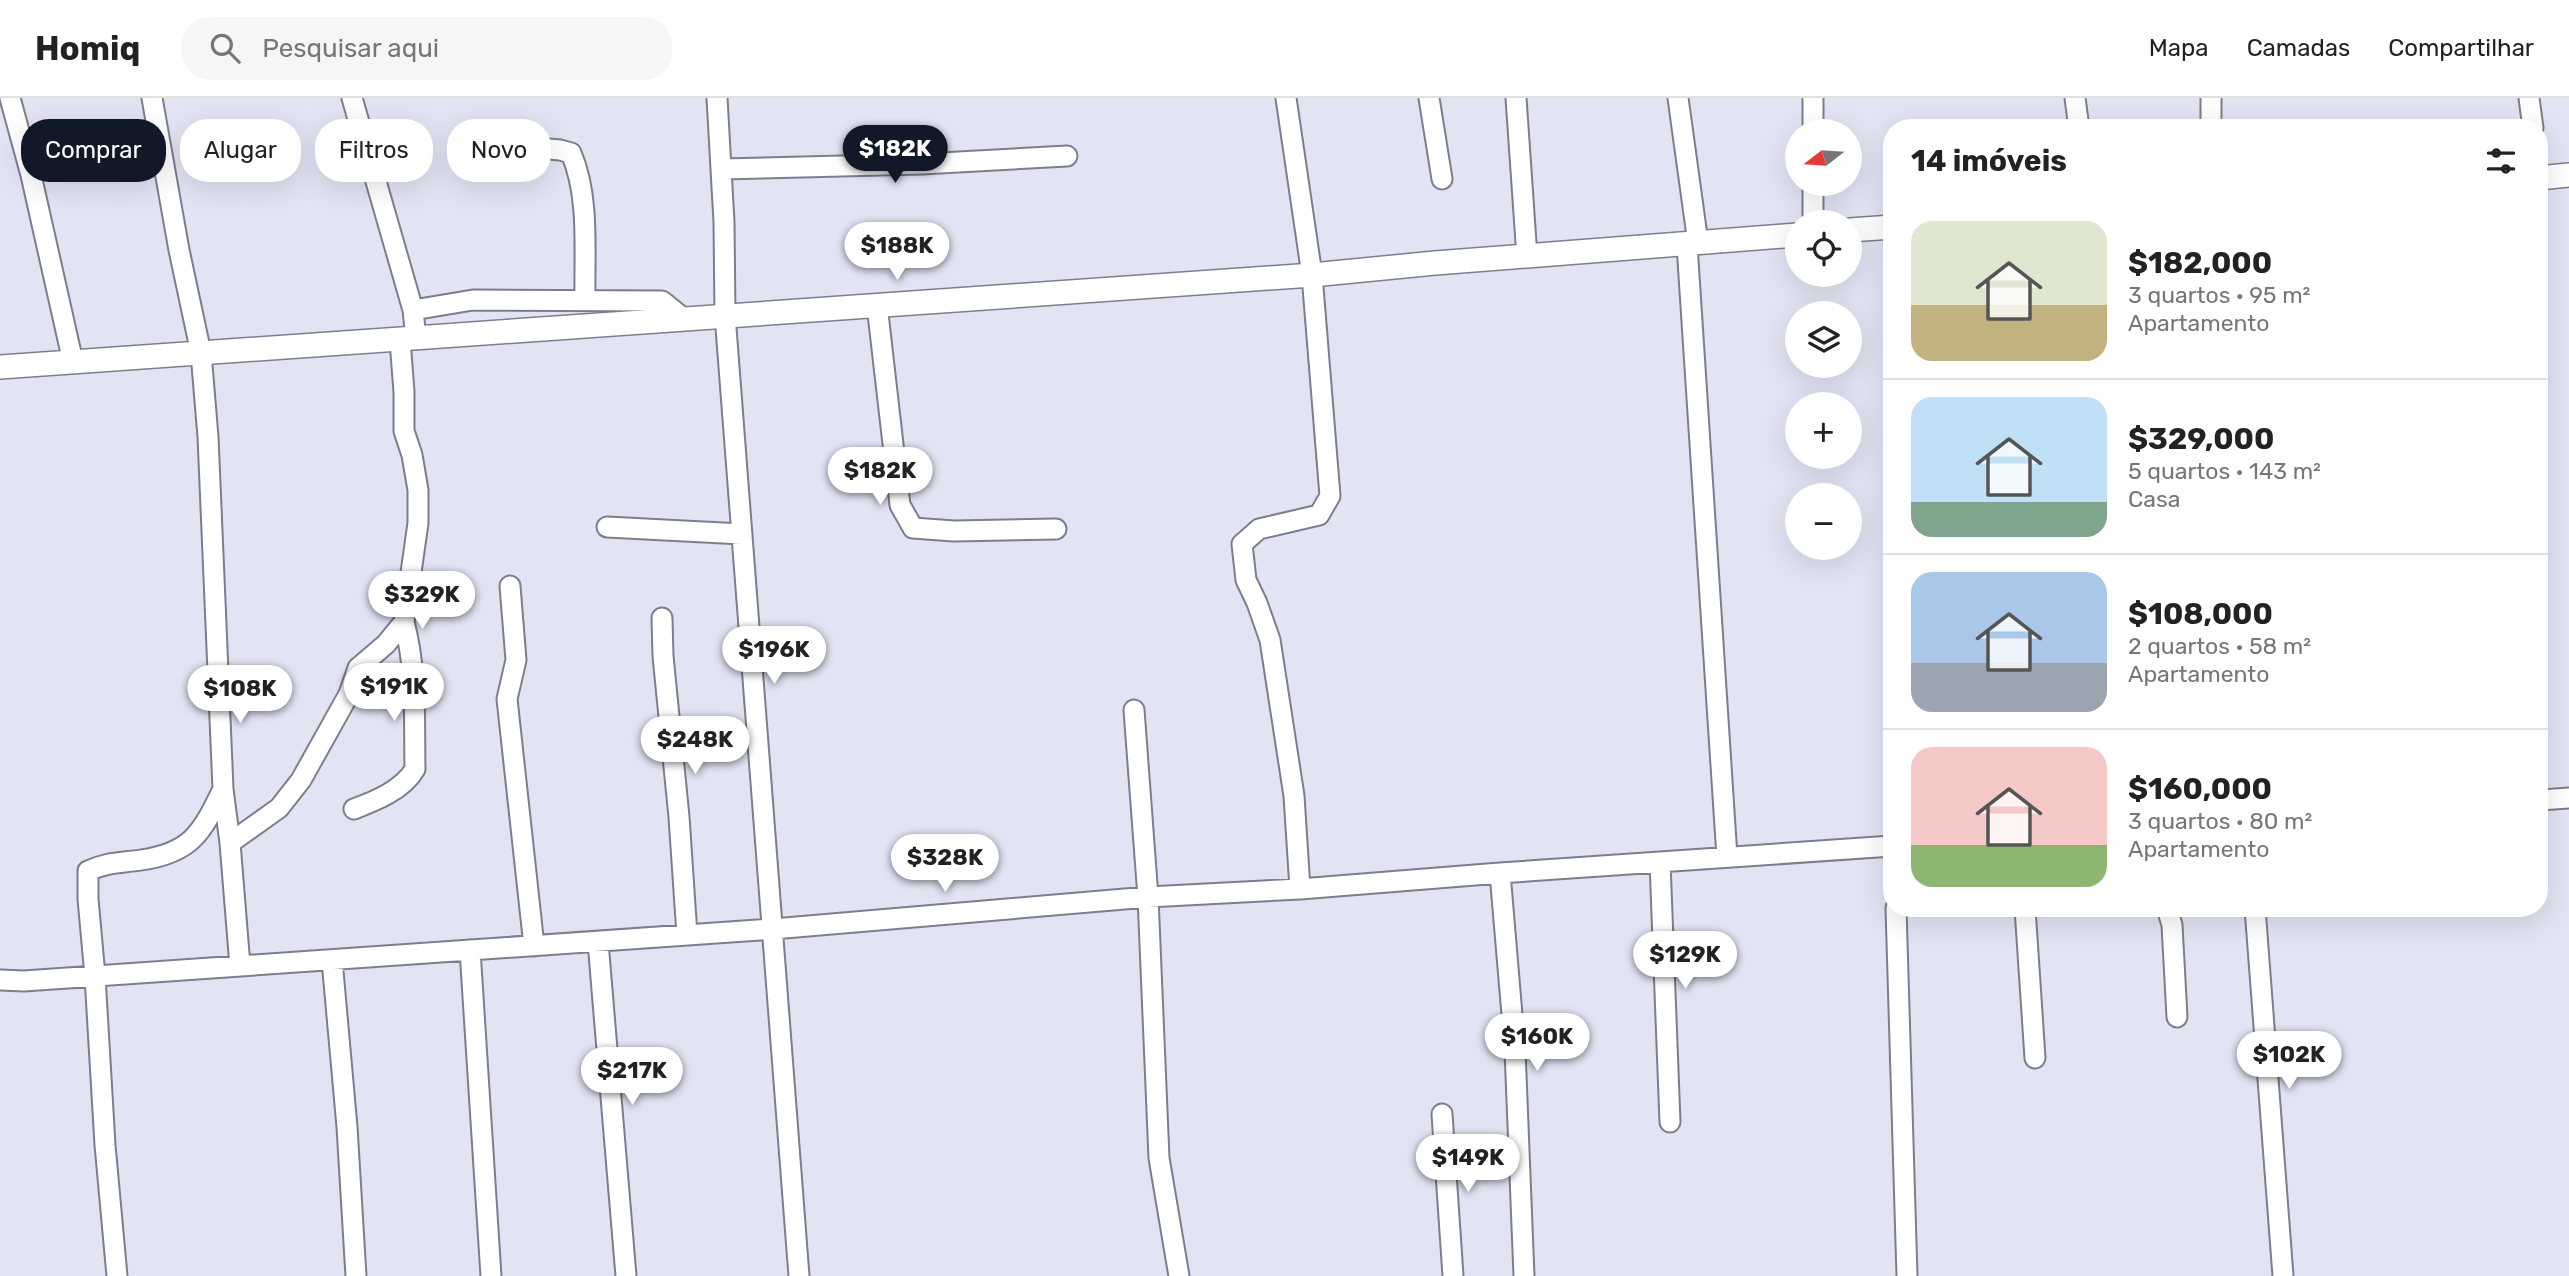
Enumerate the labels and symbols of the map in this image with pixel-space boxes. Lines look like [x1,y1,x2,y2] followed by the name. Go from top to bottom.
[1785,119,1862,196] north arrow
[846,126,944,185] pin: $182K
[848,222,946,282] pin: $188K
[831,448,929,507] pin: $182K
[373,572,471,631] pin: $329K
[725,626,823,686] pin: $196K
[345,664,443,723] pin: $191K
[191,666,289,725] pin: $108K
[646,716,744,776] pin: $248K
[896,834,994,894] pin: $328K
[1636,932,1734,991] pin: $129K
[1488,1014,1586,1073] pin: $160K
[2240,1032,2338,1091] pin: $102K
[583,1048,681,1107] pin: $217K
[1419,1134,1517,1194] pin: $149K

